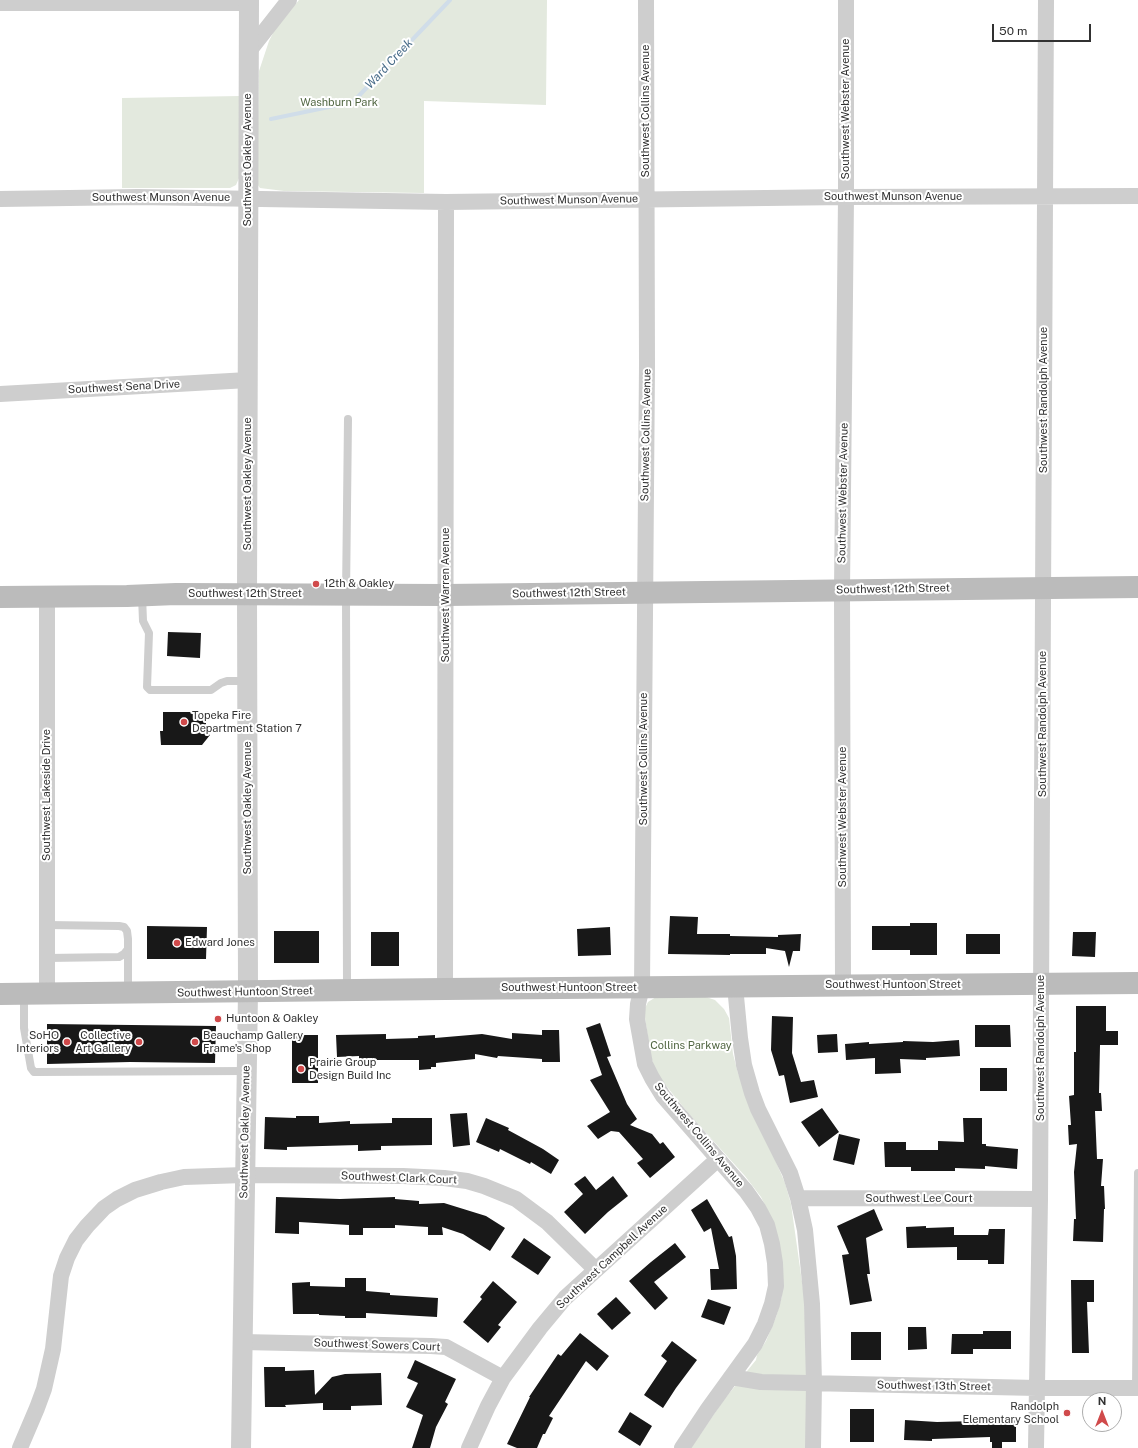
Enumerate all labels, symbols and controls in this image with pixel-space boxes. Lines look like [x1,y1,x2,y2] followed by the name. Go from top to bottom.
[994,16,1093,42] scale bar
[999,24,1027,38] text: 50 m
[362,36,416,92] water label: Ward Creek
[839,39,853,179] street label: Southwest Webster Avenue
[639,45,653,177] street label: Southwest Collins Avenue
[241,93,255,227] street label: Southwest Oakley Avenue
[300,96,378,110] park label: Washburn Park
[824,190,962,204] street label: Southwest Munson Avenue
[92,191,230,205] street label: Southwest Munson Avenue
[500,192,638,208] street label: Southwest Munson Avenue
[1037,327,1051,473] street label: Southwest Randolph Avenue
[638,369,654,501] street label: Southwest Collins Avenue
[68,377,180,397] street label: Southwest Sena Drive
[241,417,255,551] street label: Southwest Oakley Avenue
[835,423,851,563] street label: Southwest Webster Avenue
[439,527,453,663] street label: Southwest Warren Avenue
[324,577,394,591] place label: 12th & Oakley
[311,579,321,589] marker: 12th & Oakley
[836,581,950,597] street label: Southwest 12th Street
[512,585,626,601] street label: Southwest 12th Street
[188,587,302,601] street label: Southwest 12th Street
[1036,651,1050,797] street label: Southwest Randolph Avenue
[637,693,651,825] street label: Southwest Collins Avenue
[192,709,302,735] place label: Topeka Fire Department Station 7
[179,717,189,727] marker: Topeka Fire Department Station 7
[40,729,54,861] street label: Southwest Lakeside Drive
[241,741,255,875] street label: Southwest Oakley Avenue
[836,747,850,887] street label: Southwest Webster Avenue
[185,936,255,950] place label: Edward Jones
[172,938,182,948] marker: Edward Jones
[1034,975,1048,1121] street label: Southwest Randolph Avenue
[825,978,961,992] street label: Southwest Huntoon Street
[501,981,637,995] street label: Southwest Huntoon Street
[177,984,313,1000] street label: Southwest Huntoon Street
[226,1012,318,1026] place label: Huntoon & Oakley
[213,1014,223,1024] marker: Huntoon & Oakley
[16,1029,59,1055] place label: SoHO Interiors
[75,1029,131,1055] place label: Collective Art Gallery
[203,1029,303,1055] place label: Beauchamp Gallery Frame's Shop
[62,1037,72,1047] marker: SoHO Interiors
[134,1037,144,1047] marker: Collective Art Gallery
[190,1037,200,1047] marker: Beauchamp Gallery Frame's Shop
[650,1039,732,1053] park label: Collins Parkway
[309,1056,391,1082] place label: Prairie Group Design Build Inc
[296,1064,306,1074] marker: Prairie Group Design Build Inc
[237,1065,253,1199] street label: Southwest Oakley Avenue
[651,1080,747,1190] street label: Southwest Collins Avenue
[341,1169,457,1187] street label: Southwest Clark Court
[865,1192,973,1206] street label: Southwest Lee Court
[554,1202,670,1312] street label: Southwest Campbell Avenue
[313,1336,441,1354] street label: Southwest Sowers Court
[877,1378,991,1394] street label: Southwest 13th Street
[1082,1392,1122,1432] north arrow
[1098,1395,1106,1407] text: N
[962,1400,1059,1426] place label: Randolph Elementary School
[1062,1408,1072,1418] marker: Randolph Elementary School

